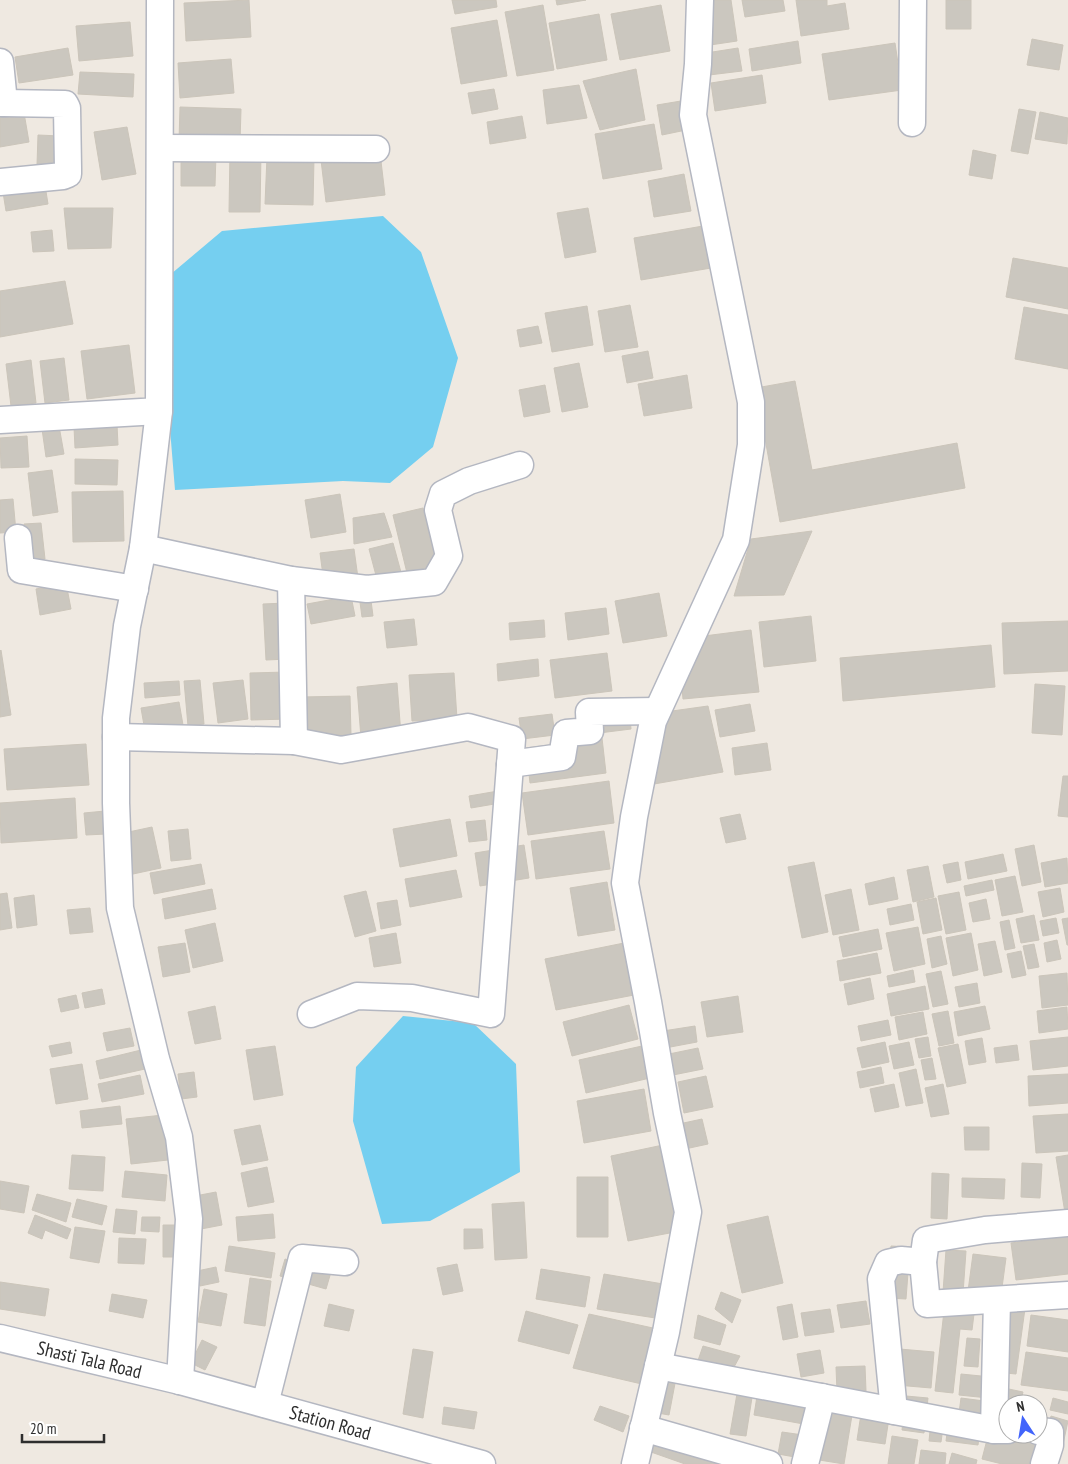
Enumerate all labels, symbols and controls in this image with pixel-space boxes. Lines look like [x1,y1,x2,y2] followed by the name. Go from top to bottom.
[35,1335,144,1383] street label: Shasti Tala Road
[998,1394,1048,1444] north arrow
[1015,1397,1026,1416] text: N
[287,1400,374,1445] street label: Station Road
[22,1412,105,1444] scale bar
[30,1419,56,1438] text: 20 m

